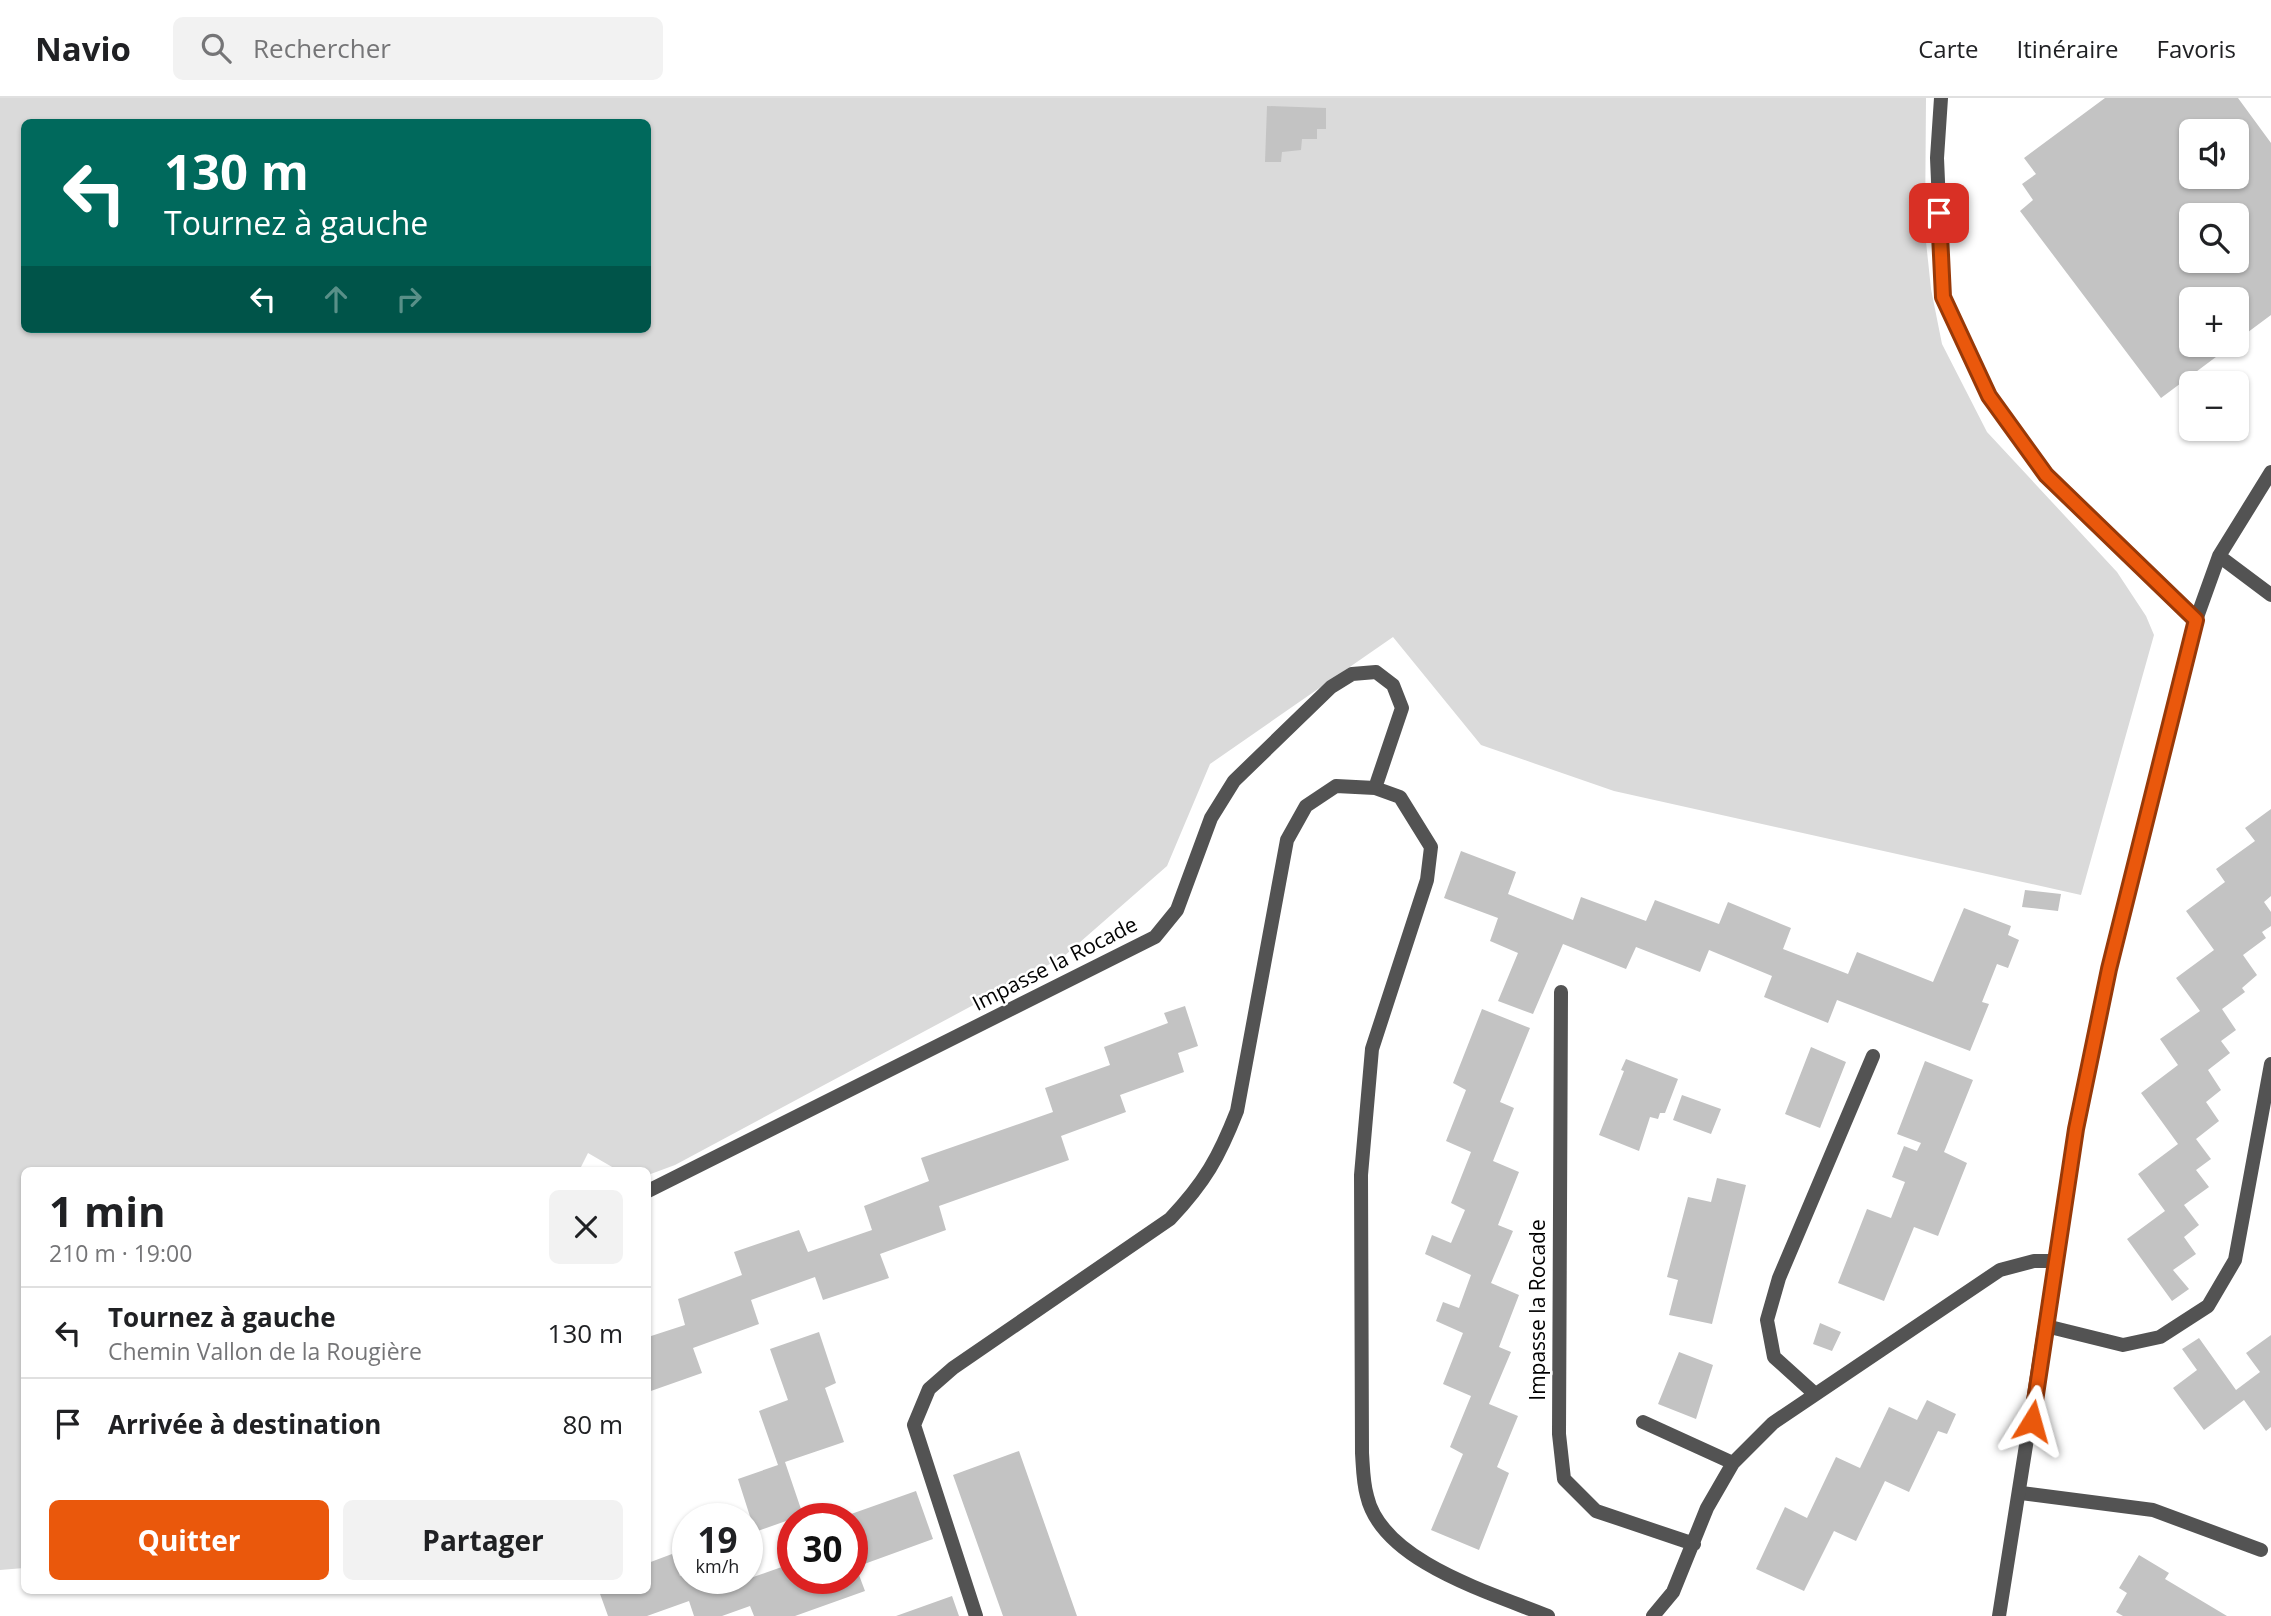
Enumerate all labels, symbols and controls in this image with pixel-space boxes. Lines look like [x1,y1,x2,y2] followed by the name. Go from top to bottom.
[173,17,663,80] search box
[35,26,131,71] text: Navio
[197,29,235,67] icon: search
[253,30,391,66] text: Rechercher
[1918,32,1979,65] text: Carte
[2017,32,2119,65] text: Itinéraire
[2157,32,2236,65] text: Favoris
[2179,119,2249,441] map controls
[2179,119,2249,189] button: sound
[164,138,309,204] text: 130 m
[49,147,140,238] icon: left
[1909,183,1969,243] pin
[1920,194,1958,232] icon: arrive
[164,201,428,244] text: Tournez à gauche
[2179,203,2249,273] button: search
[244,280,282,318] icon: left
[317,280,355,318] icon: ahead
[390,280,428,318] icon: right
[2179,287,2249,357] button: +
[2179,371,2249,441] button: −
[967,909,1142,1017] street label: Impasse la Rocade
[49,1182,166,1239] text: 1 min
[549,1190,623,1264] button: close
[1523,1219,1551,1401] street label: Impasse la Rocade
[49,1237,192,1269] text: 210 m · 19:00
[108,1299,336,1335] text: Tournez à gauche
[49,1314,87,1352] icon: left
[548,1315,623,1351] text: 130 m
[108,1335,422,1367] text: Chemin Vallon de la Rougière
[1995,1384,2069,1458] position arrow
[49,1405,87,1443] icon: arrive
[108,1406,381,1442] text: Arrivée à destination
[562,1406,623,1442] text: 80 m
[49,1500,329,1580] button: Quitter
[343,1500,623,1580] button: Partager
[777,1503,868,1594] speed limit sign: 30
[697,1516,738,1563] text: 19
[696,1554,739,1578] text: km/h

